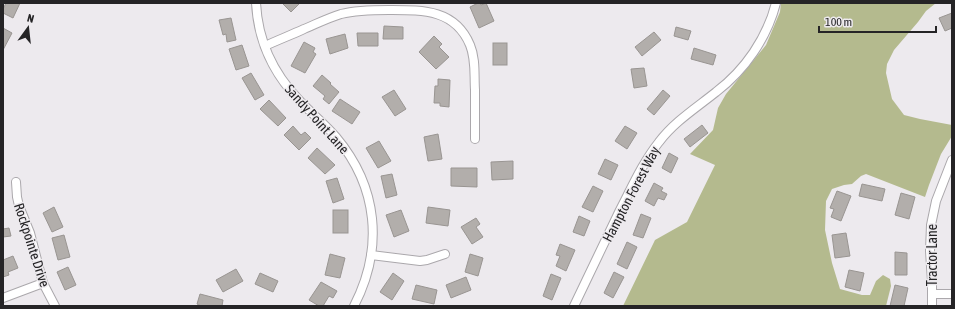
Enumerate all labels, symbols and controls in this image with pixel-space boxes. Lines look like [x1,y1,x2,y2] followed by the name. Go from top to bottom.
[8,8,48,48] north arrow
[819,8,936,34] scale bar
[26,12,35,25] text: N
[825,15,852,29] text: 100 m
[282,81,352,157] street label: Sandy Point Lane
[599,143,663,244] street label: Hampton Forest Way
[11,201,53,289] street label: Rockpointe Drive
[924,224,940,286] street label: Tractor Lane

